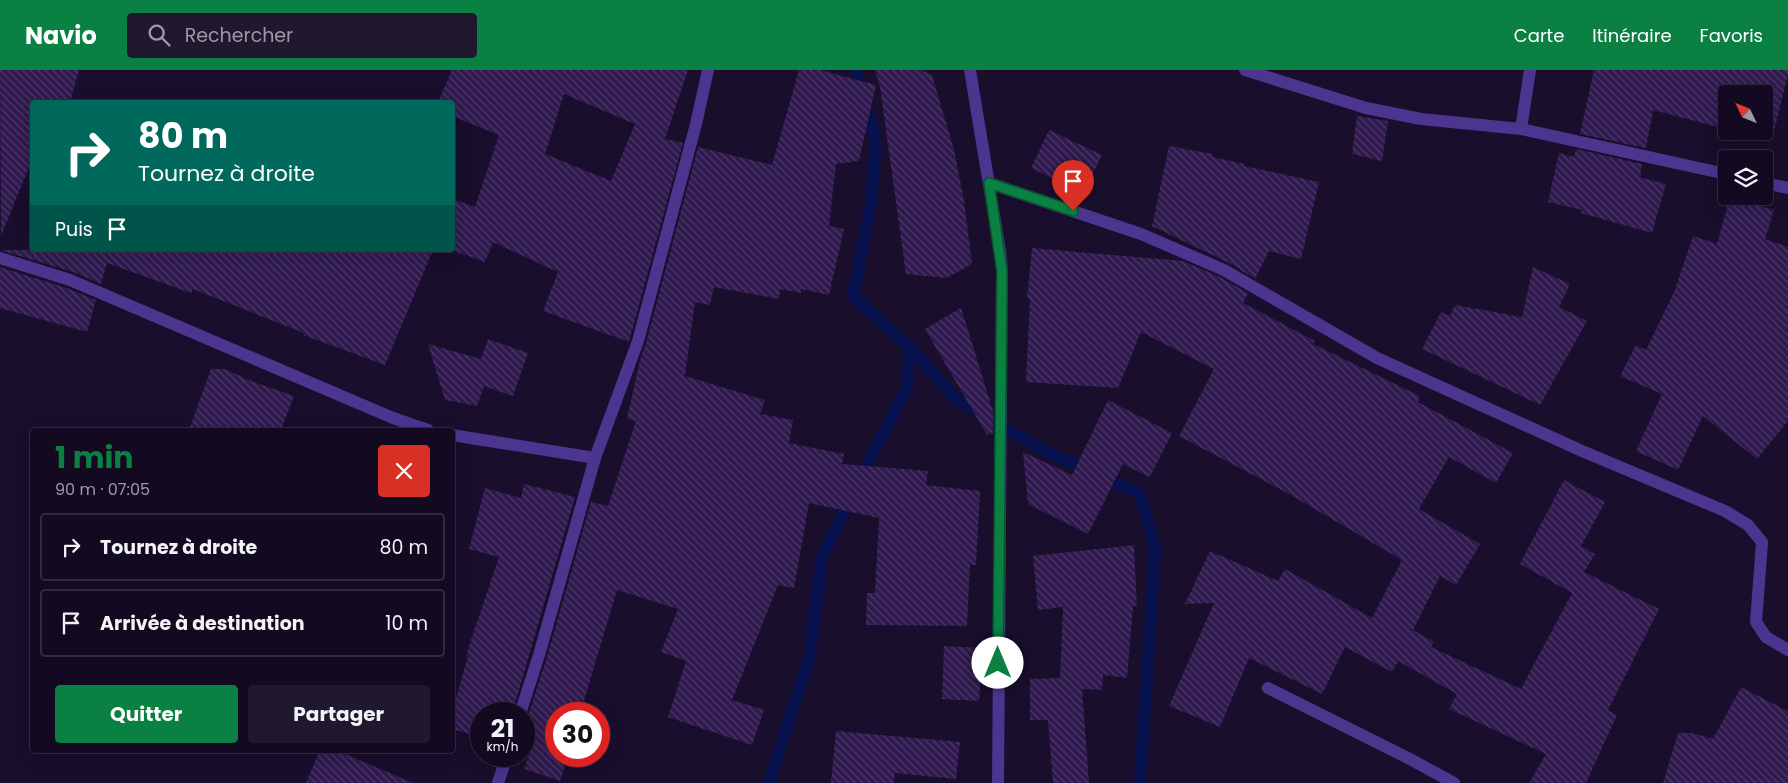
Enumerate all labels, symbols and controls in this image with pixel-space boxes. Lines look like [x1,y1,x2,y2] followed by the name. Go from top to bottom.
[127,13,477,58] search box
[25,19,97,52] text: Navio
[145,21,173,49] icon: search
[185,22,293,49] text: Rechercher
[1514,23,1564,48] text: Carte
[1592,23,1672,48] text: Itinéraire
[1700,23,1763,48] text: Favoris
[1718,85,1772,140] north arrow
[1718,85,1773,205] map controls
[138,111,228,160] text: 80 m
[55,120,120,185] icon: right
[1718,150,1773,205] button: layers
[138,158,315,189] text: Tournez à droite
[1052,160,1094,211] pin
[1059,167,1087,195] icon: arrive
[103,215,131,243] icon: arrive
[55,216,93,243] text: Puis
[55,436,133,479] text: 1 min
[378,445,430,497] button: close
[55,478,150,501] text: 90 m · 07:05
[57,533,85,561] icon: right
[100,534,257,561] text: Tournez à droite
[379,534,428,561] text: 80 m
[57,609,85,637] icon: arrive
[100,610,305,637] text: Arrivée à destination
[385,610,428,637] text: 10 m
[971,636,1023,688] position arrow
[55,685,238,743] button: Quitter
[248,685,430,743] button: Partager
[545,702,610,767] speed limit sign: 30
[491,711,514,746] text: 21
[487,738,518,755] text: km/h

